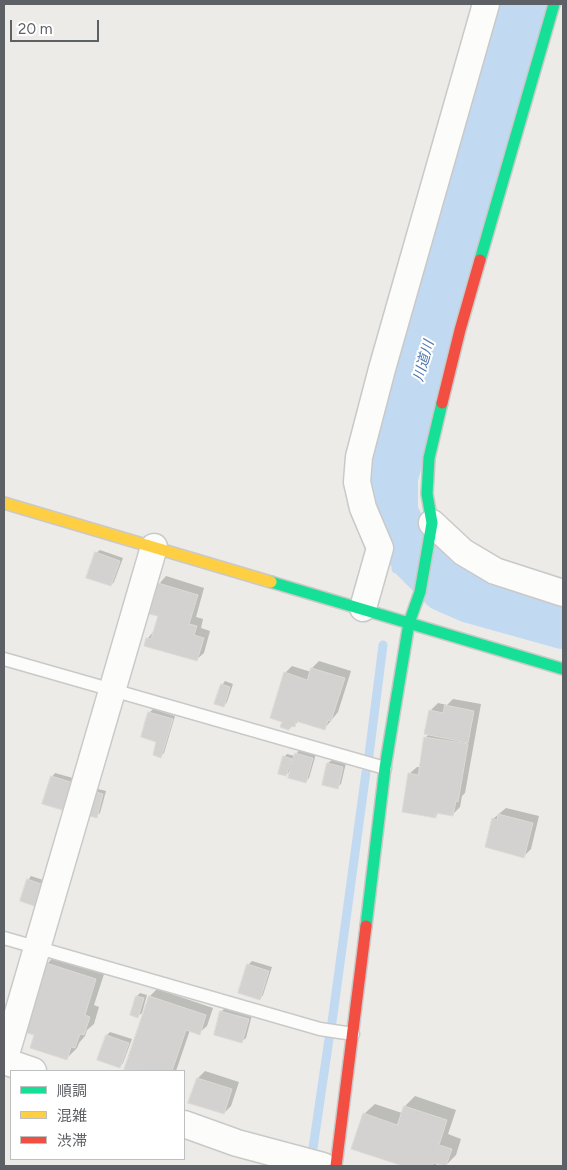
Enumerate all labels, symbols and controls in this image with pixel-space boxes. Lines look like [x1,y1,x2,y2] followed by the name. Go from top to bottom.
[12,10,101,42] scale bar
[18,20,52,38] text: 20 m
[410,338,438,384] water label: 川道川
[10,1070,185,1160] legend
[57,1082,87,1100] text: 順調
[57,1107,87,1125] text: 混雑
[57,1132,87,1150] text: 渋滞

